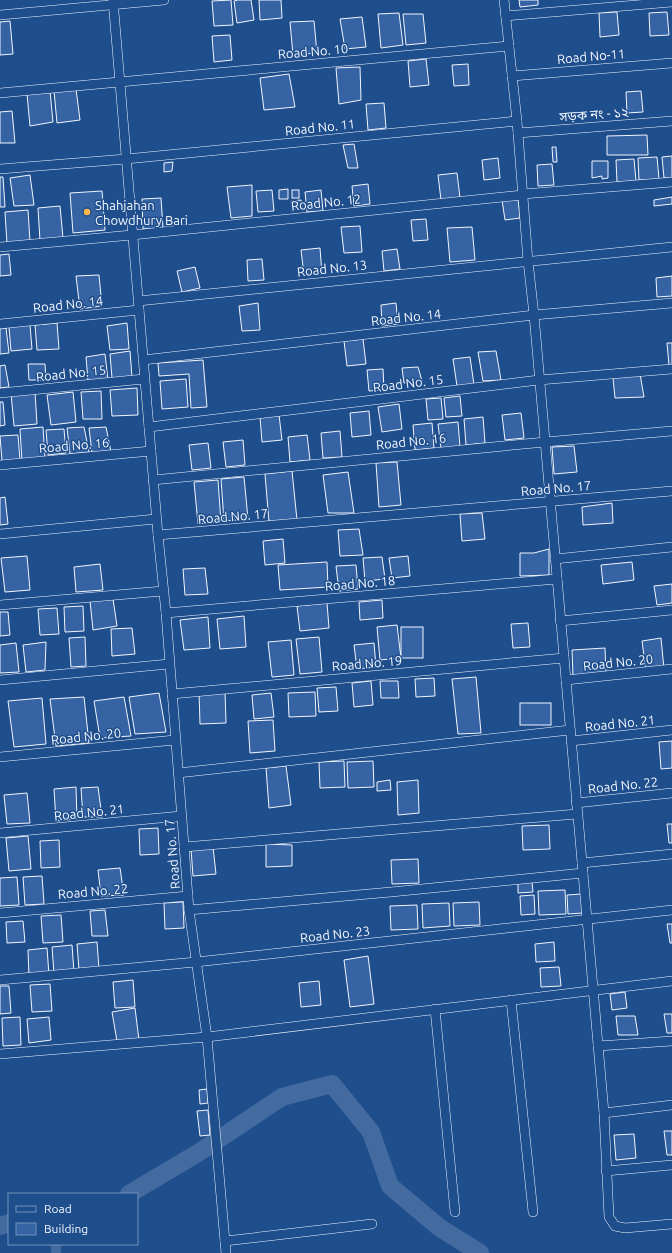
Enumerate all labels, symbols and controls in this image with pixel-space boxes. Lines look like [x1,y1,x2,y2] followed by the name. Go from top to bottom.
[277,41,349,61] street label: Road No. 10
[556,46,626,66] street label: Road No-11
[558,105,629,124] street label: সড়ক নং - ১২
[284,116,356,138] street label: Road No. 11
[290,191,362,213] street label: Road No. 12
[95,198,188,227] place label: Shahjahan Chowdhury Bari
[82,207,92,217] marker: Shahjahan Chowdhury Bari
[296,257,368,279] street label: Road No. 13
[32,293,104,315] street label: Road No. 14
[370,306,442,328] street label: Road No. 14
[35,362,107,384] street label: Road No. 15
[372,372,444,394] street label: Road No. 15
[375,430,447,452] street label: Road No. 16
[38,435,110,455] street label: Road No. 16
[520,478,592,498] street label: Road No. 17
[197,506,269,526] street label: Road No. 17
[324,573,396,593] street label: Road No. 18
[582,651,654,673] street label: Road No. 20
[331,653,403,673] street label: Road No. 19
[584,712,656,734] street label: Road No. 21
[50,725,122,747] street label: Road No. 20
[587,774,659,796] street label: Road No. 22
[53,801,125,823] street label: Road No. 21
[162,818,182,890] street label: Road No. 17
[57,881,129,901] street label: Road No. 22
[299,923,371,945] street label: Road No. 23
[8,1193,138,1245] legend
[44,1202,72,1215] text: Road
[44,1222,88,1235] text: Building

